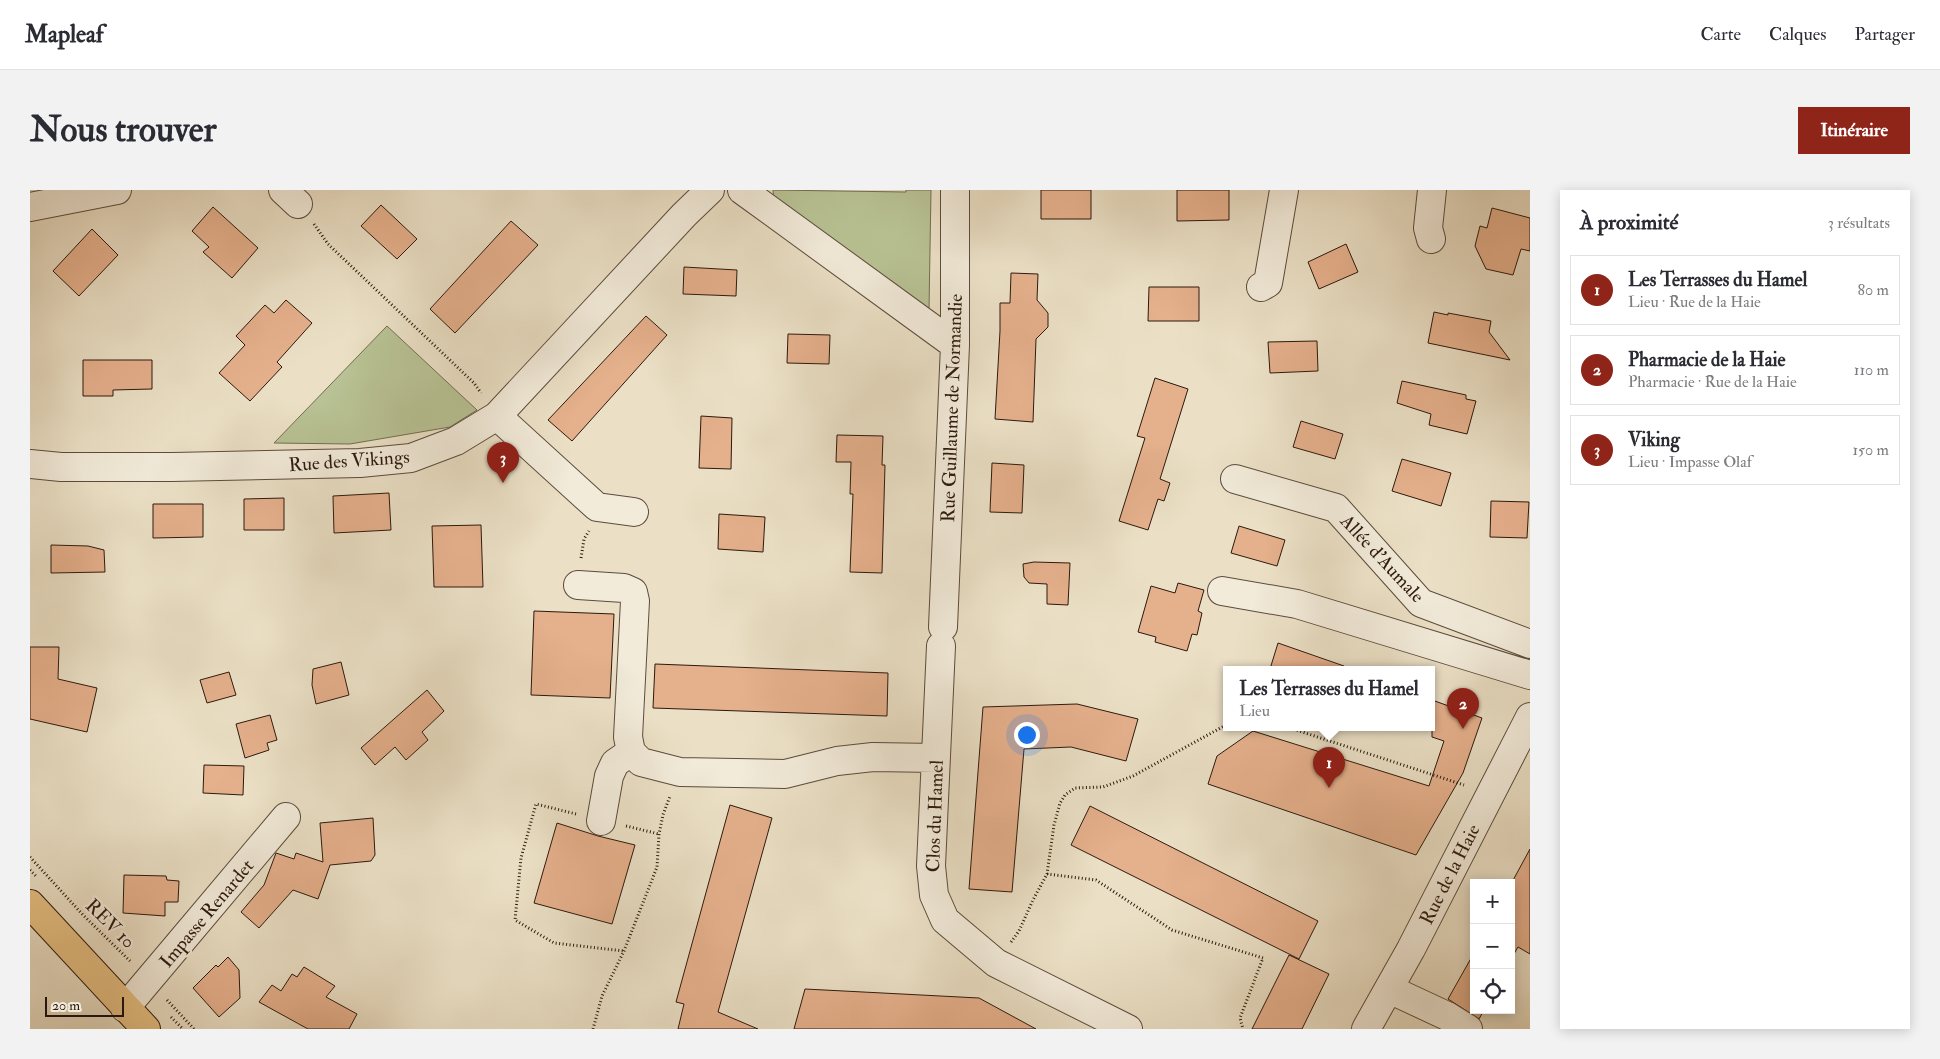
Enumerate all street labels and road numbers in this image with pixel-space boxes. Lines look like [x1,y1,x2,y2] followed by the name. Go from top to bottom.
[936,293,968,523] street label: Rue Guillaume de Normandie
[288,445,410,477] street label: Rue des Vikings
[1335,509,1429,608] street label: Allée d'Aumale
[921,759,949,873] street label: Clos du Hamel
[1414,820,1485,929] street label: Rue de la Haie
[154,855,260,973] street label: Impasse Renardet
[80,894,140,954] street label: REV 10

